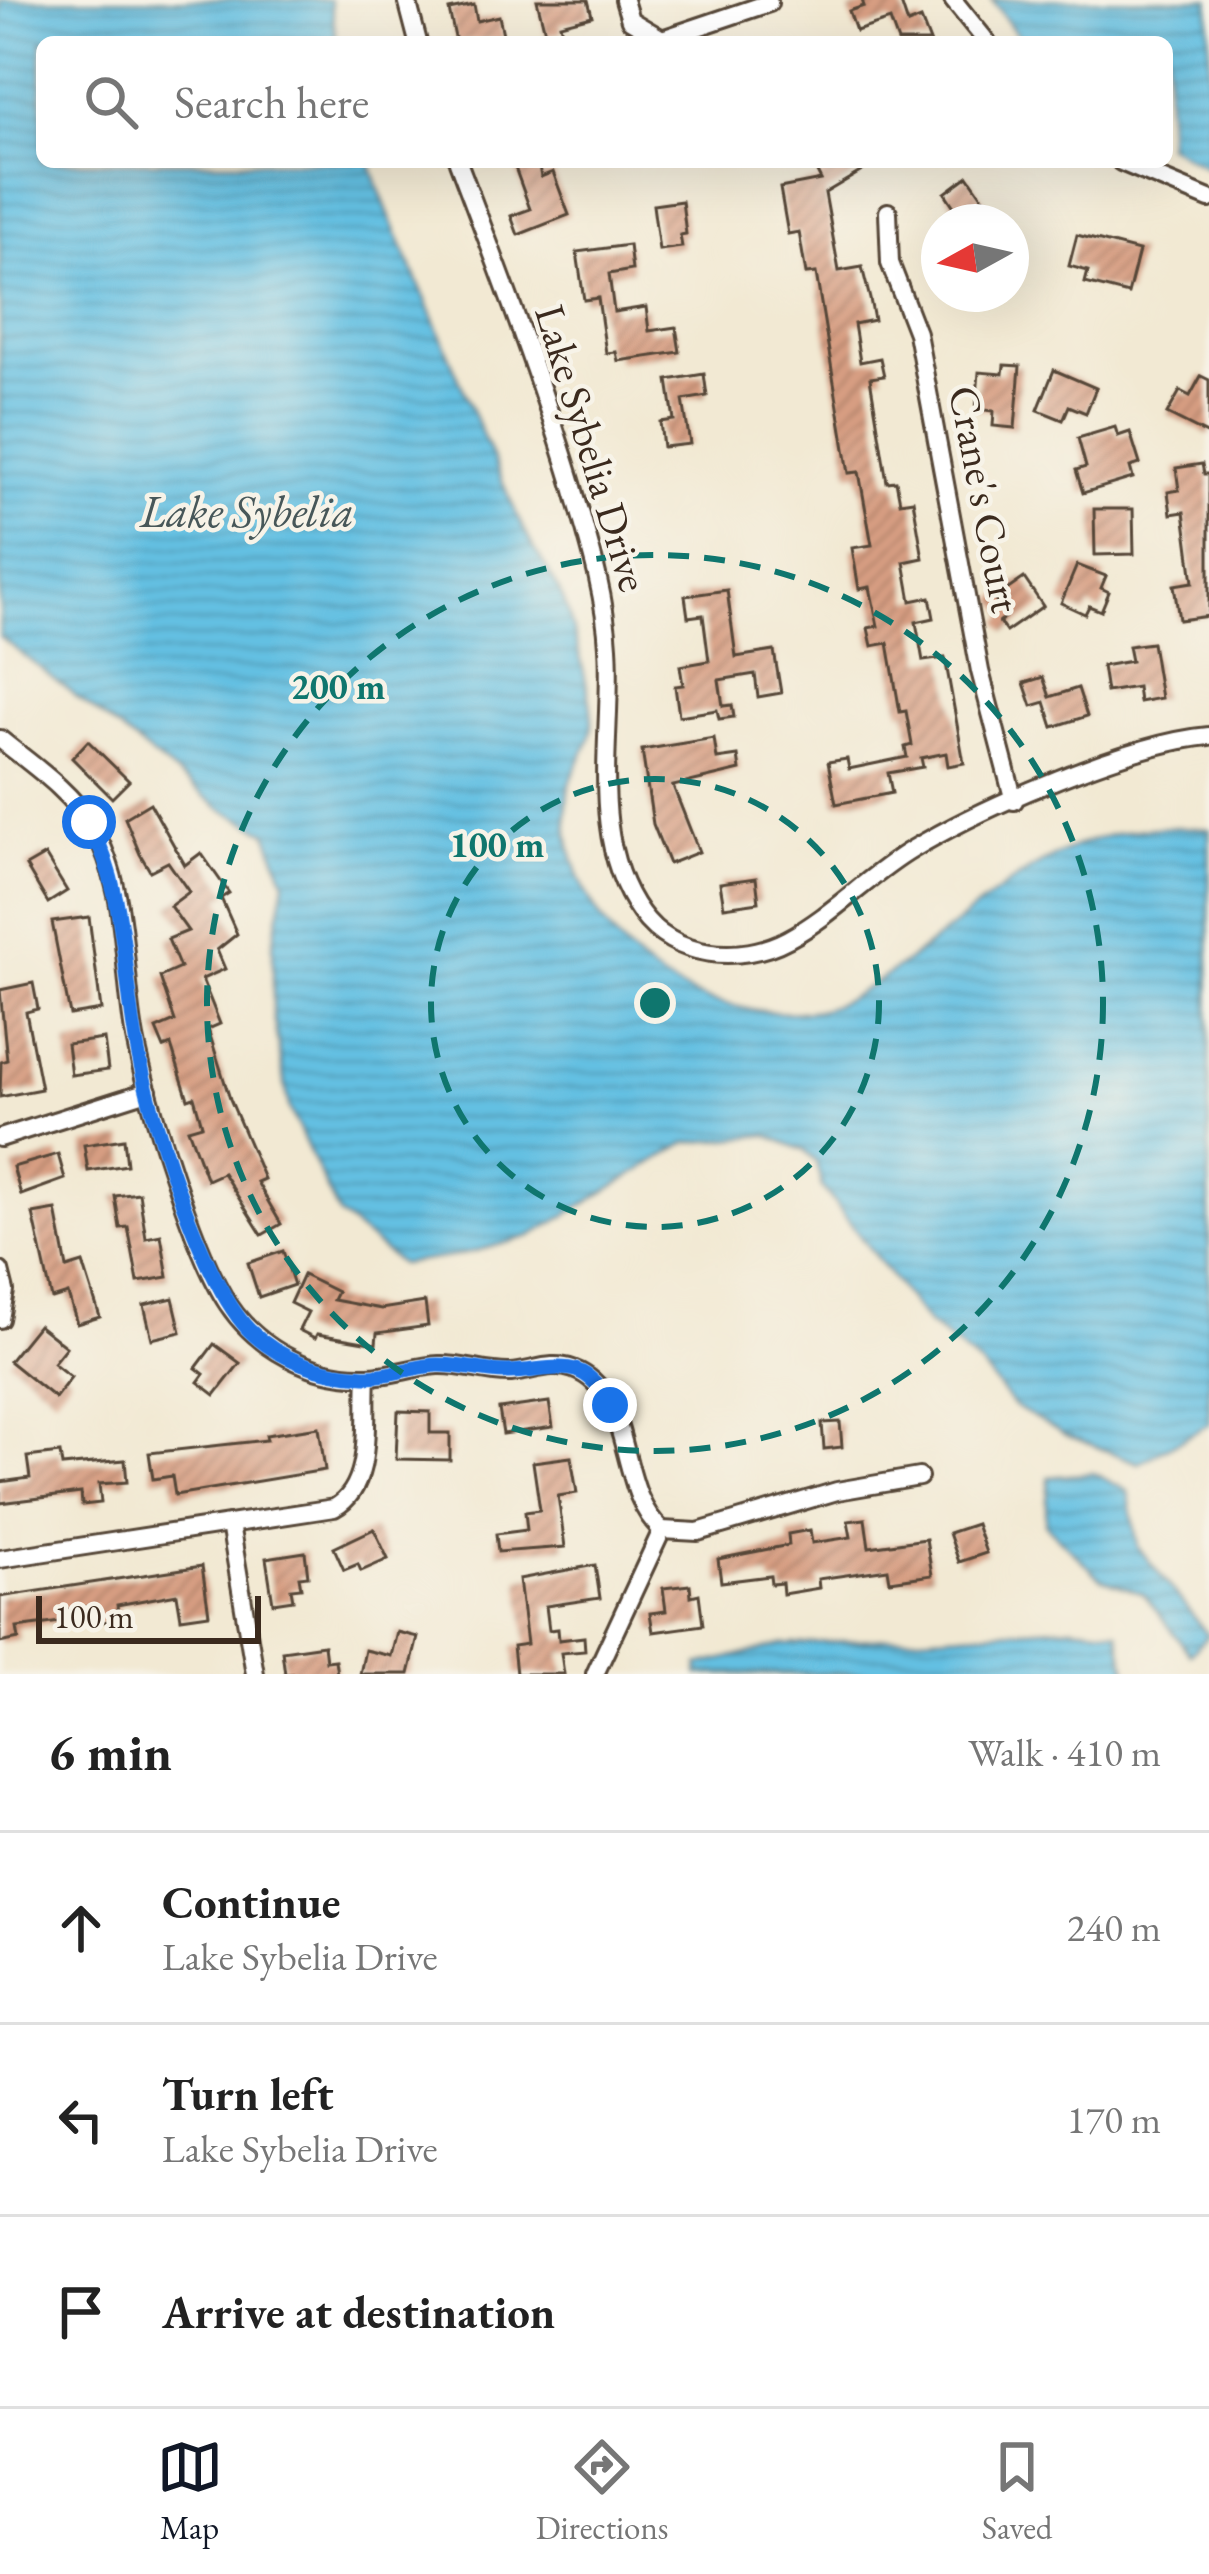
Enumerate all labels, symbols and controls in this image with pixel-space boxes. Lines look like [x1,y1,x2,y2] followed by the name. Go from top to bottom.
[36,36,1173,168] search box
[78,69,144,135] icon: search
[174,73,369,131] text: Search here
[921,204,1029,312] north arrow
[522,298,662,598] street label: Lake Sybelia Drive
[936,381,1034,617] street label: Crane's Court
[139,482,354,540] water label: Lake Sybelia
[291,663,385,710] text: 200 m
[62,795,116,849] route start
[450,821,544,868] text: 100 m
[634,982,676,1024] centre of rings
[583,1378,637,1432] route end
[36,1590,261,1643] scale bar
[54,1595,134,1638] text: 100 m
[48,1719,172,1785] text: 6 min
[968,1727,1161,1778] text: Walk · 410 m
[162,1873,340,1931] text: Continue
[48,1895,114,1961] icon: ahead
[1067,1902,1161,1953] text: 240 m
[162,1931,438,1982] text: Lake Sybelia Drive
[162,2065,334,2123] text: Turn left
[48,2087,114,2153] icon: left
[1067,2094,1161,2145] text: 170 m
[162,2123,438,2174] text: Lake Sybelia Drive
[48,2279,114,2345] icon: arrive
[162,2283,555,2341] text: Arrive at destination
[157,2434,223,2549] tab: Map
[536,2434,669,2549] tab: Directions
[982,2434,1052,2549] tab: Saved

